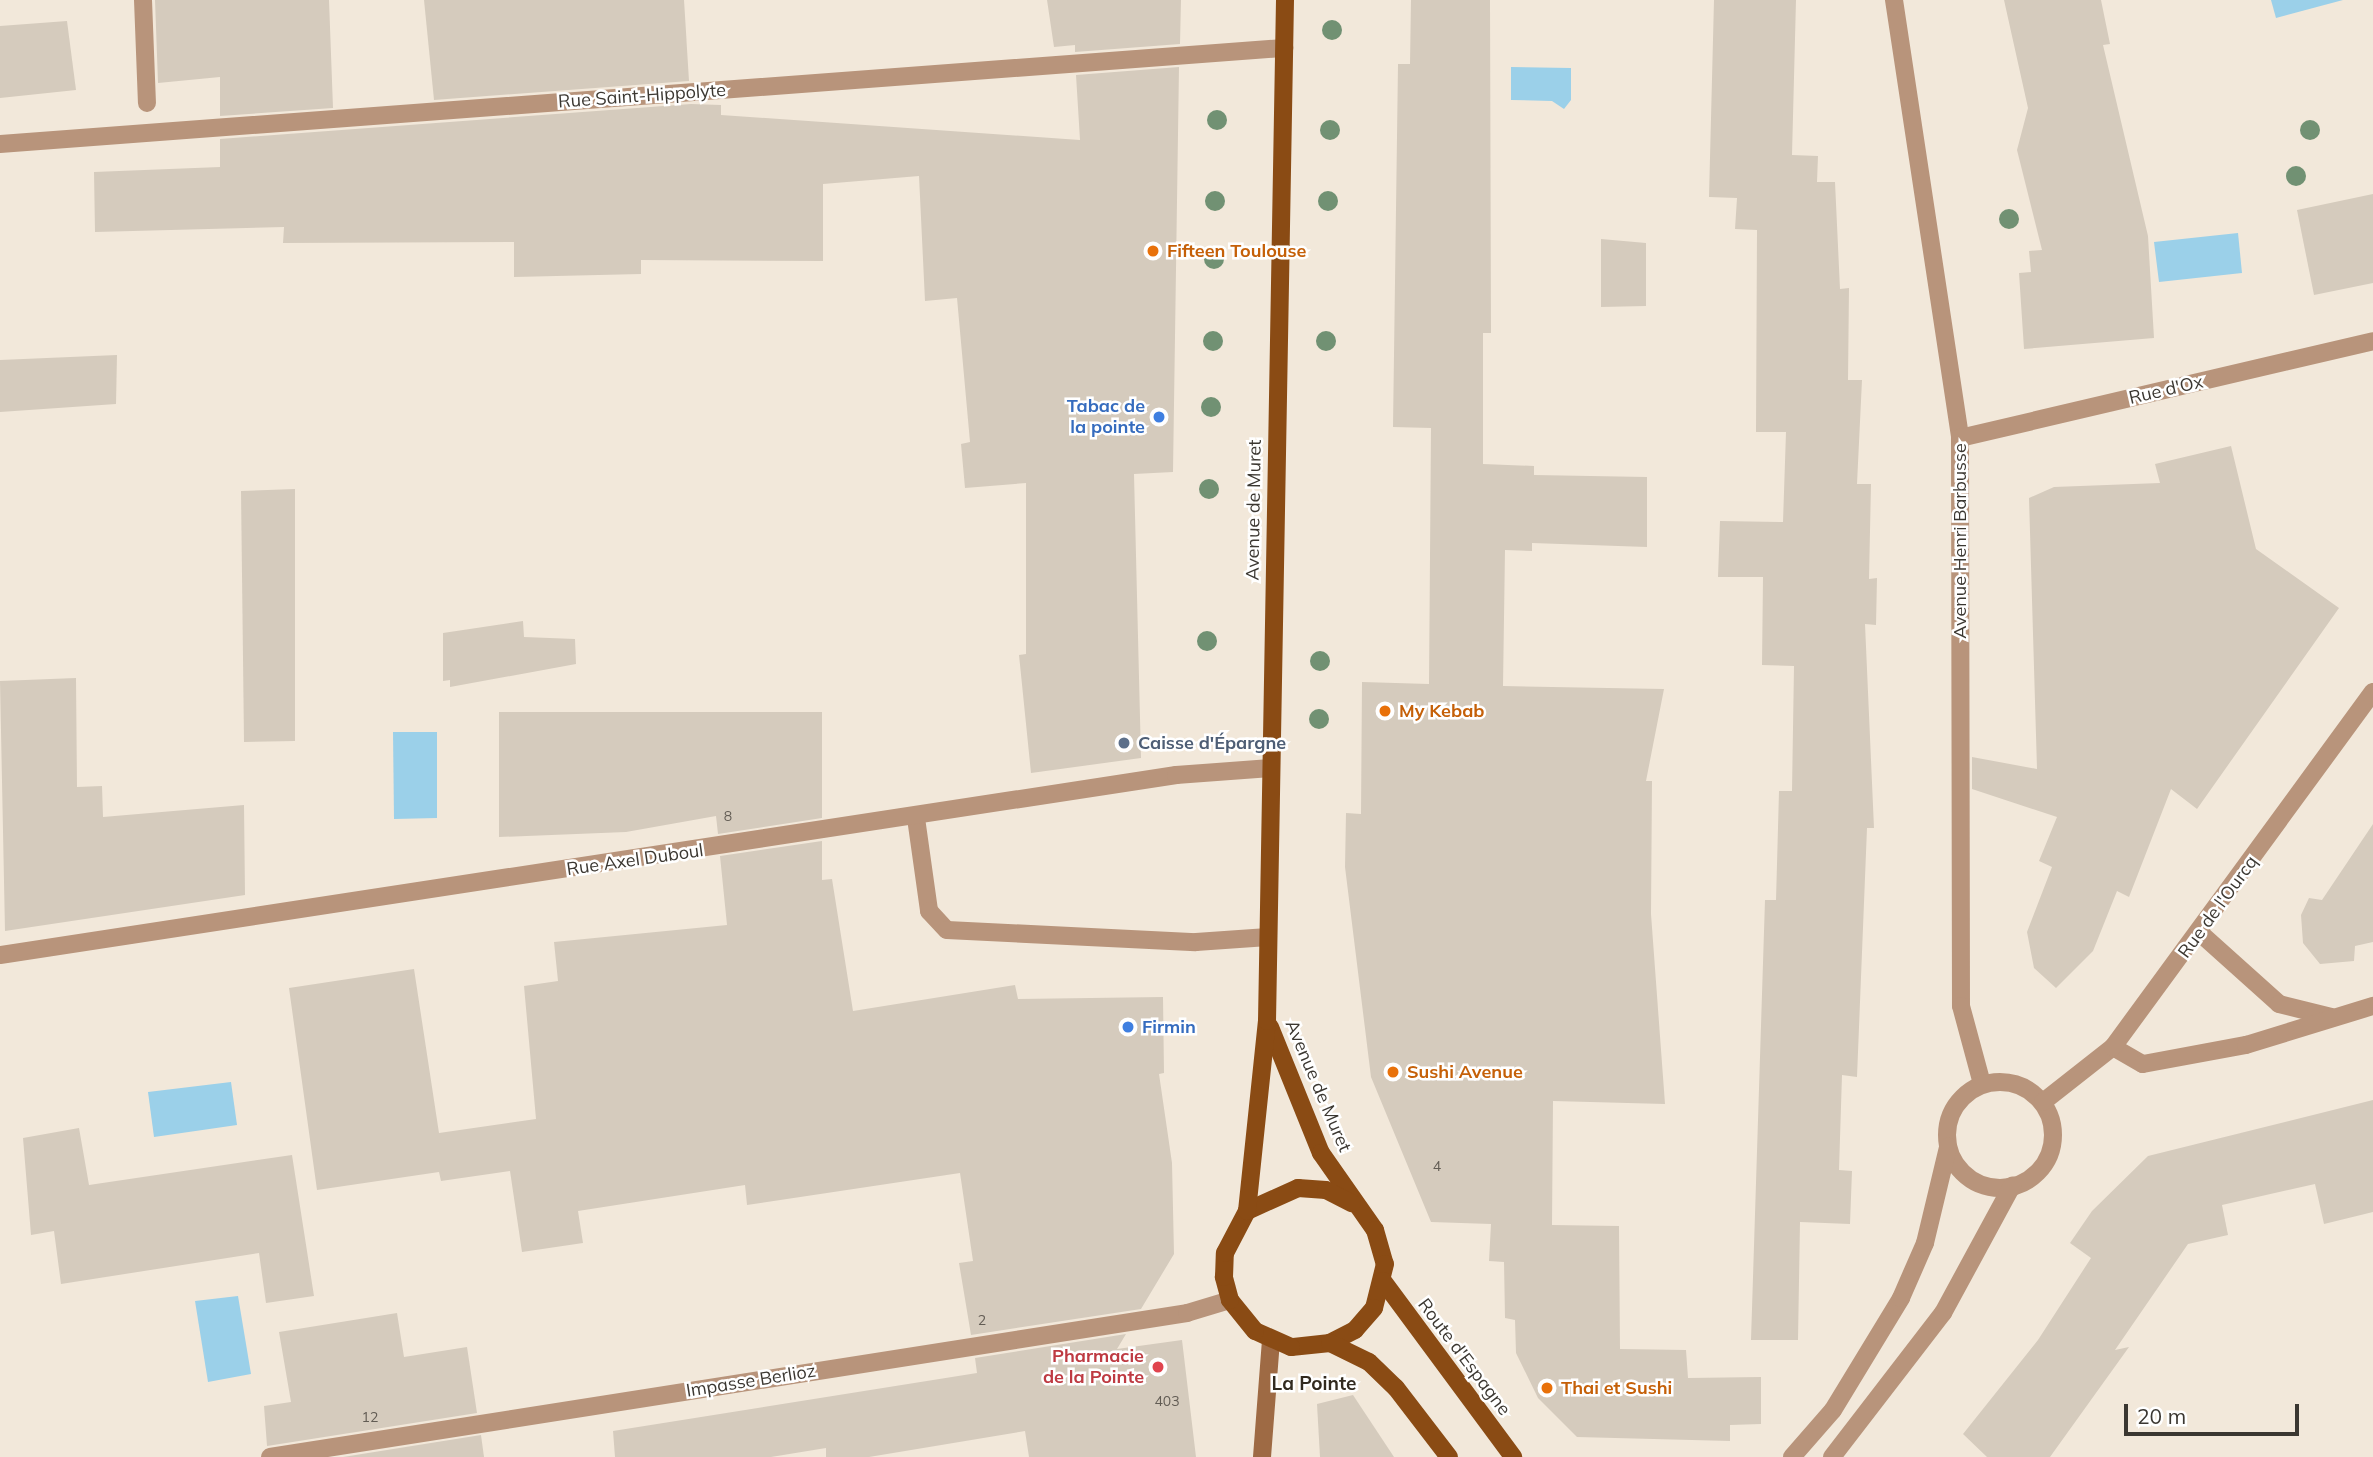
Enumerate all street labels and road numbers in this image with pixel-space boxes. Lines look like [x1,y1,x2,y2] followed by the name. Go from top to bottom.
[557,79,727,113] street label: Rue Saint-Hippolyte
[2127,371,2205,409] street label: Rue d'Ox
[1242,439,1266,581] street label: Avenue de Muret
[1949,443,1971,639] street label: Avenue Henri Barbusse
[565,840,705,880] street label: Rue Axel Duboul
[2174,852,2262,962] street label: Rue de l'Ourcq
[1281,1017,1355,1155] street label: Avenue de Muret
[1413,1294,1515,1420] street label: Route d'Espagne
[685,1360,817,1402] street label: Impasse Berlioz

